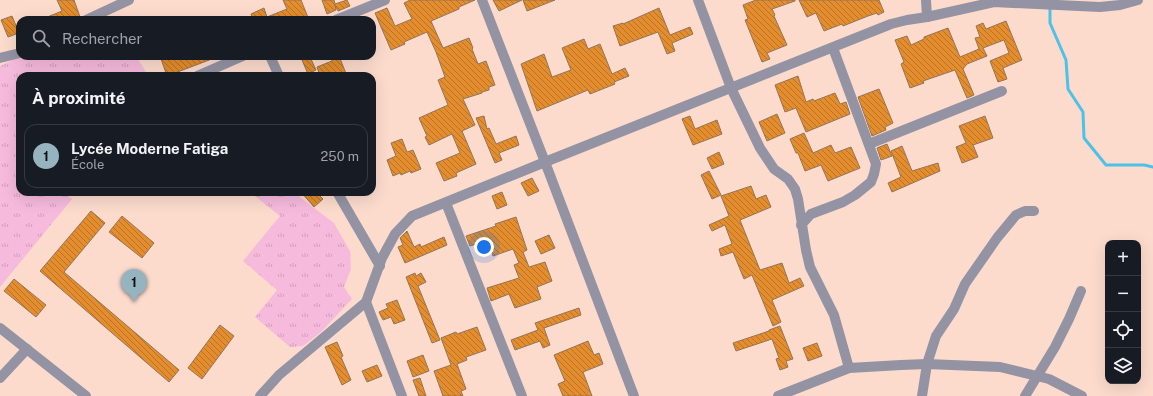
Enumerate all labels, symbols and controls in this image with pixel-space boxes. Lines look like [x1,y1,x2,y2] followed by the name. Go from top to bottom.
[16,16,376,60] search box
[30,27,52,49] icon: search
[62,30,142,47] text: Rechercher
[32,88,126,108] text: À proximité
[71,140,228,157] text: Lycée Moderne Fatiga
[43,149,49,164] text: 1
[321,149,359,164] text: 250 m
[71,157,104,172] text: École
[474,237,494,257] your location
[1105,240,1141,384] map controls
[1105,240,1141,276] button: +
[121,269,147,302] pin: 1
[1105,276,1141,312] button: −
[1105,312,1141,348] button: locate
[1105,348,1141,384] button: layers

